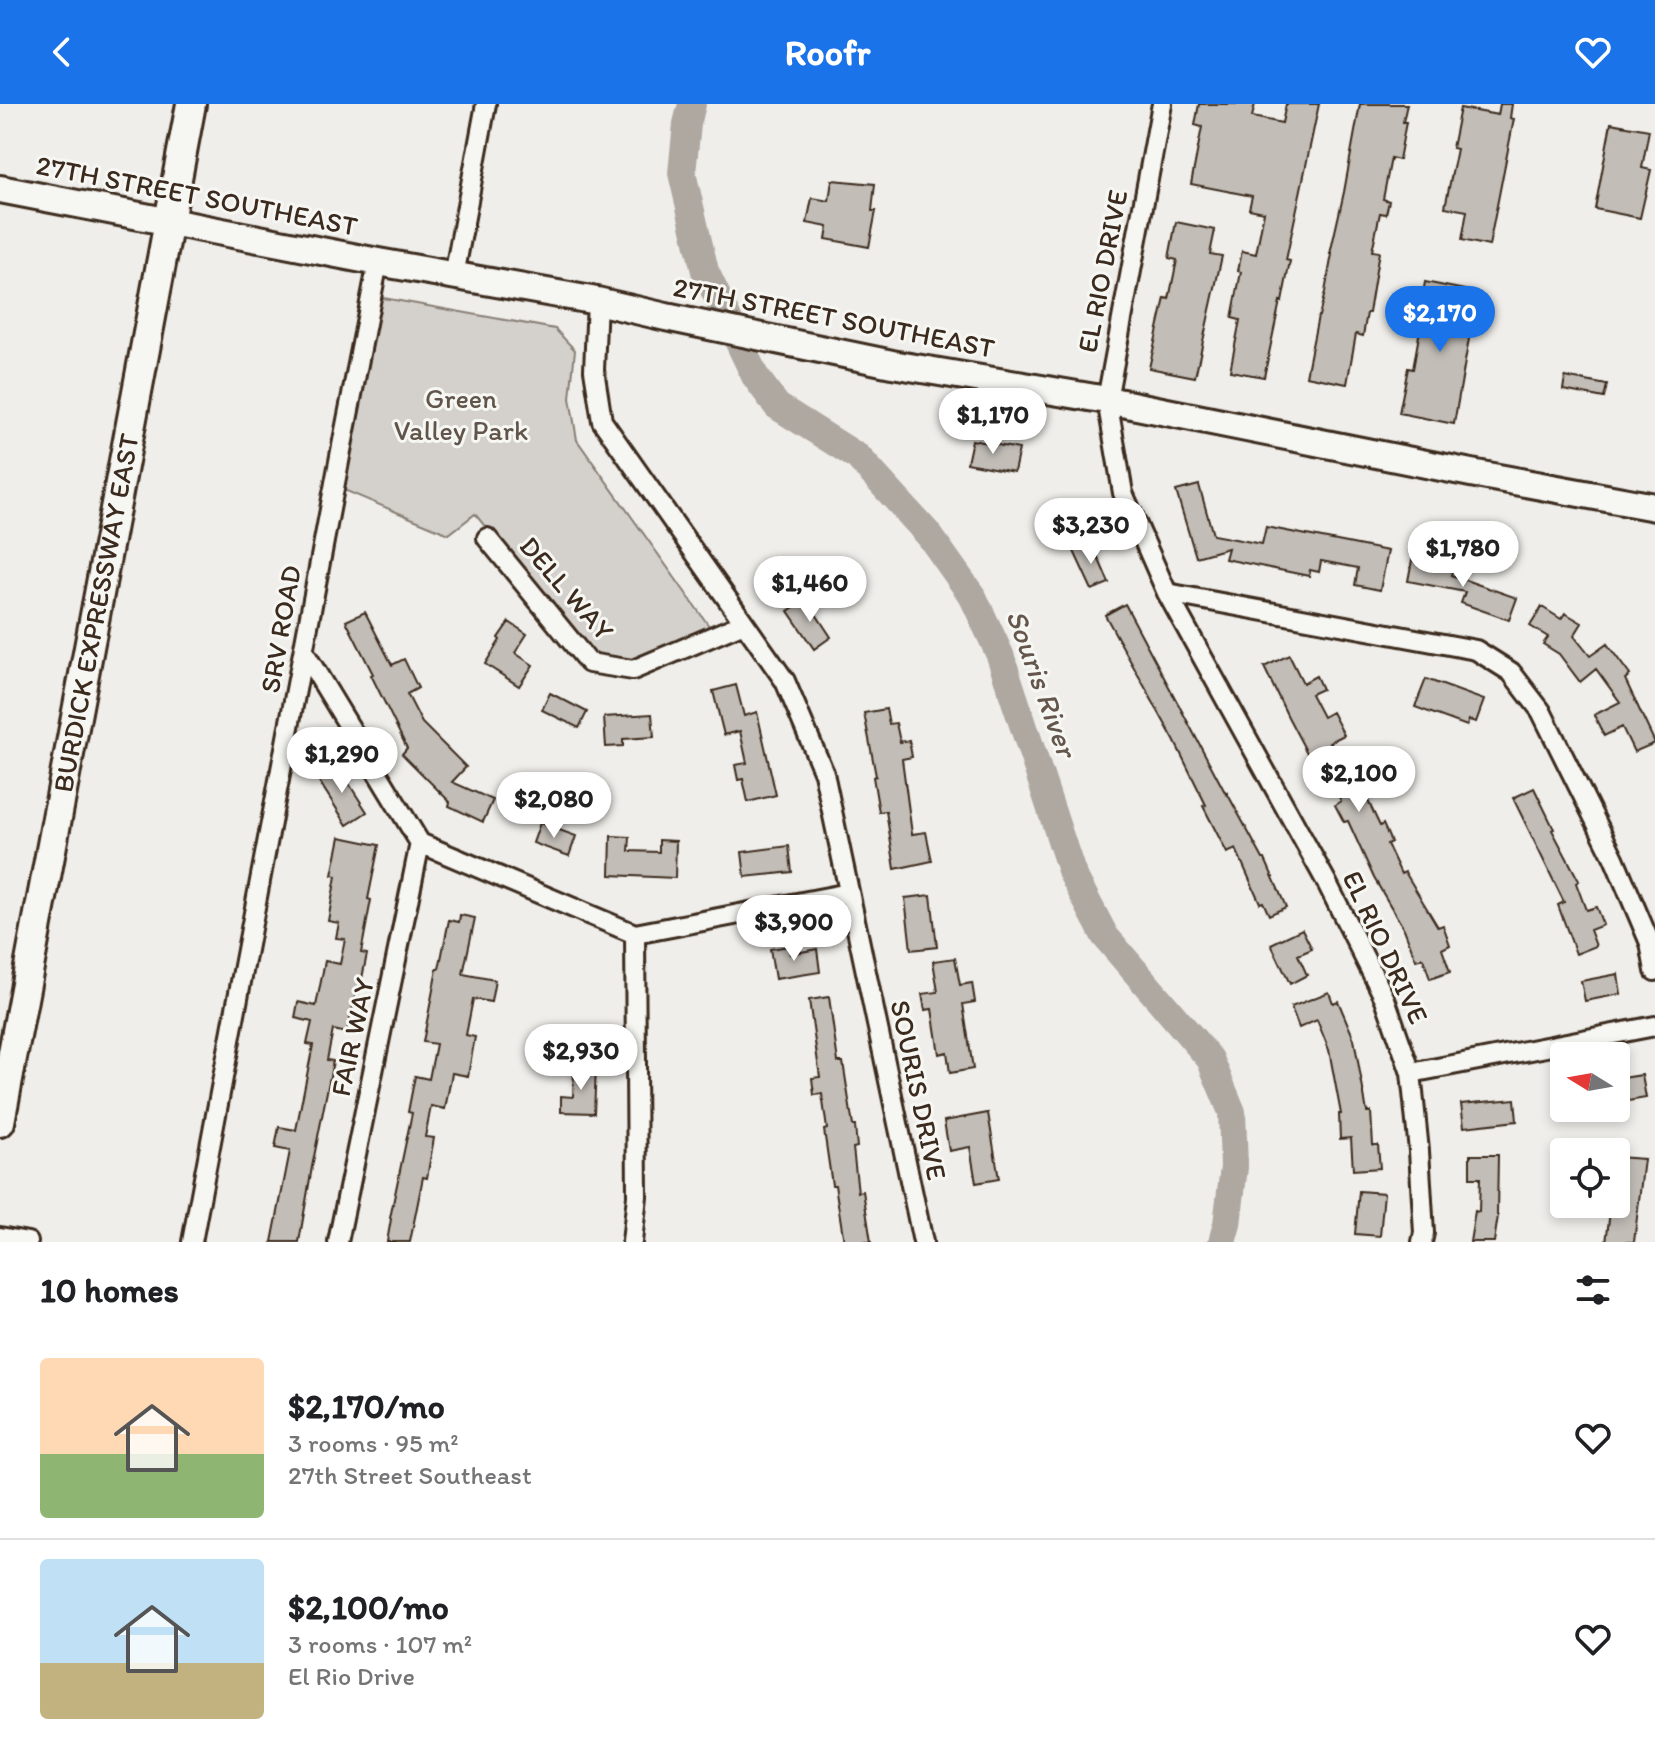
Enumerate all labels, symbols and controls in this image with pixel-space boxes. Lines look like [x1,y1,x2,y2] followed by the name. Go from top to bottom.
[40,30,84,74] icon: back
[1571,30,1615,74] icon: heart
[785,31,870,74] text: Roofr
[33,147,361,243] street label: 27TH STREET SOUTHEAST
[1070,187,1134,355] street label: EL RIO DRIVE
[670,269,998,365] street label: 27TH STREET SOUTHEAST
[1375,286,1505,354] pin: $2,170
[1403,296,1477,328] text: $2,170
[394,381,528,447] park label: Green Valley Park
[928,388,1058,456] pin: $1,170
[957,398,1029,430] text: $1,170
[45,430,146,795] street label: BURDICK EXPRESSWAY EAST
[1026,498,1156,566] pin: $3,230
[1052,508,1130,540] text: $3,230
[1398,521,1528,589] pin: $1,780
[513,529,621,647] street label: DELL WAY
[1426,531,1500,563] text: $1,780
[745,556,875,624] pin: $1,460
[252,563,308,695] street label: SRV ROAD
[772,566,848,598] text: $1,460
[998,604,1087,765] water label: Souris River
[277,727,407,795] pin: $1,290
[305,737,379,769] text: $1,290
[1294,746,1424,814] pin: $2,100
[1320,756,1398,788] text: $2,100
[489,772,619,840] pin: $2,080
[514,782,594,814] text: $2,080
[1336,865,1436,1029] street label: EL RIO DRIVE
[729,895,859,963] pin: $3,900
[754,905,834,937] text: $3,900
[323,975,381,1099] street label: FAIR WAY
[883,997,955,1183] street label: SOURIS DRIVE
[516,1024,646,1092] pin: $2,930
[543,1034,619,1066] text: $2,930
[1550,1042,1630,1122] north arrow
[1550,1042,1630,1218] map controls
[1550,1138,1630,1218] button: locate
[1571,1268,1615,1312] icon: filters
[40,1270,179,1311] text: 10 homes
[288,1386,445,1427] text: $2,170/mo
[104,1390,200,1486] icon: home
[1571,1416,1615,1460] icon: heart
[288,1427,459,1459] text: 3 rooms · 95 m²
[288,1459,532,1491] text: 27th Street Southeast
[288,1587,449,1628] text: $2,100/mo
[104,1591,200,1687] icon: home
[1571,1617,1615,1661] icon: heart
[288,1628,472,1660] text: 3 rooms · 107 m²
[288,1660,415,1692] text: El Rio Drive

